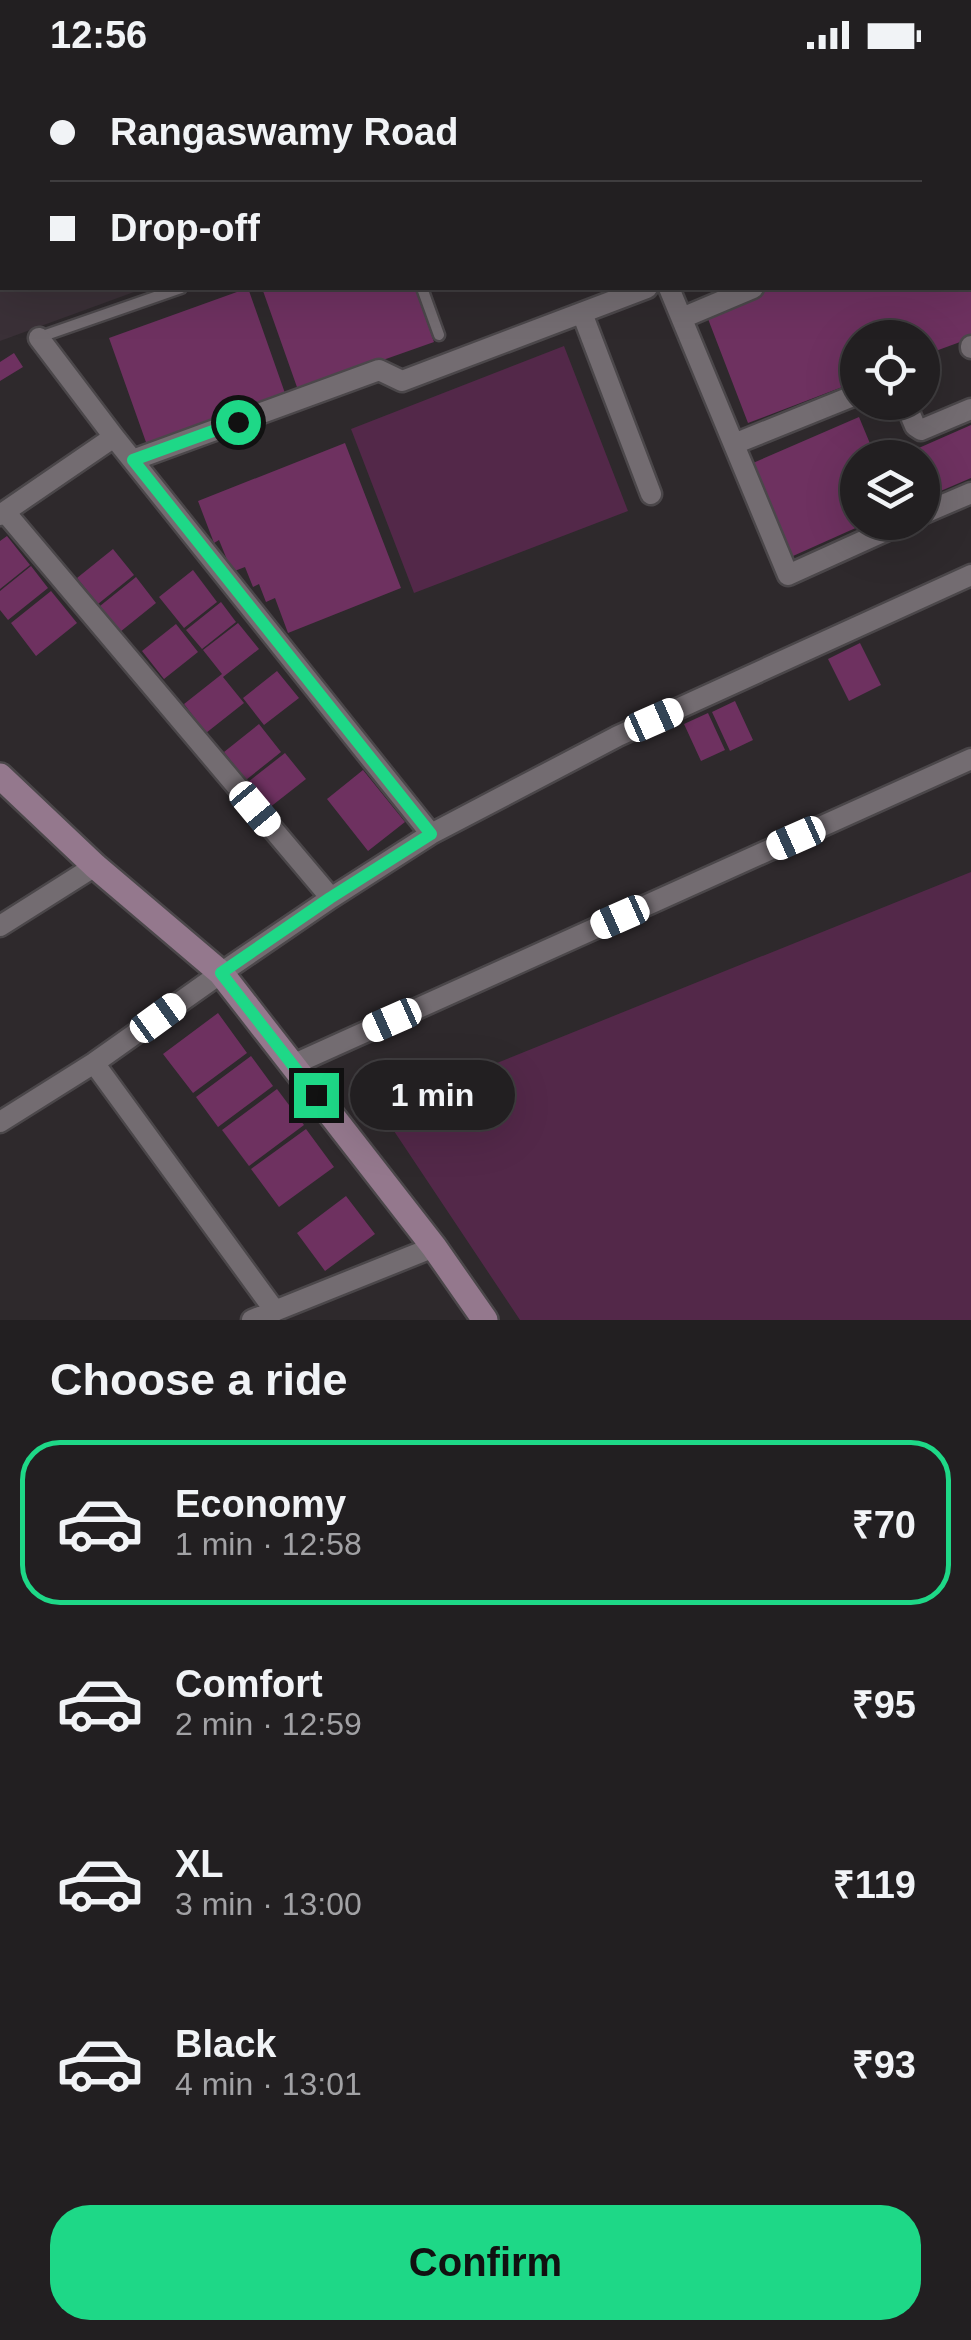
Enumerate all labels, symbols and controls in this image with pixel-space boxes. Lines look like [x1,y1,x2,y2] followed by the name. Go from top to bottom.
[50,14,147,56] text: 12:56
[110,111,458,153] text: Rangaswamy Road
[110,207,260,249] text: Drop-off
[840,320,940,540] map controls
[840,320,940,420] button: locate
[216,400,261,445] route start
[840,440,940,540] button: layers
[620,694,688,746] car
[224,776,286,842] car
[762,812,830,864] car
[586,891,654,943] car
[125,988,191,1048] car
[358,994,426,1046] car
[351,1060,516,1130] callout: 1 min
[294,1073,339,1118] route end
[391,1077,474,1113] text: 1 min
[50,1354,348,1405] text: Choose a ride
[55,1478,145,1568] icon: car
[175,1483,346,1525] text: Economy
[852,1504,916,1546] text: ₹70
[175,1526,362,1562] text: 1 min · 12:58
[55,1658,145,1748] icon: car
[175,1663,323,1705] text: Comfort
[852,1684,916,1726] text: ₹95
[175,1706,362,1742] text: 2 min · 12:59
[55,1838,145,1928] icon: car
[175,1843,224,1885] text: XL
[833,1864,916,1906] text: ₹119
[175,1886,362,1922] text: 3 min · 13:00
[55,2018,145,2108] icon: car
[175,2023,276,2065] text: Black
[852,2044,916,2086] text: ₹93
[175,2066,362,2102] text: 4 min · 13:01
[50,2205,921,2320] button: Confirm

